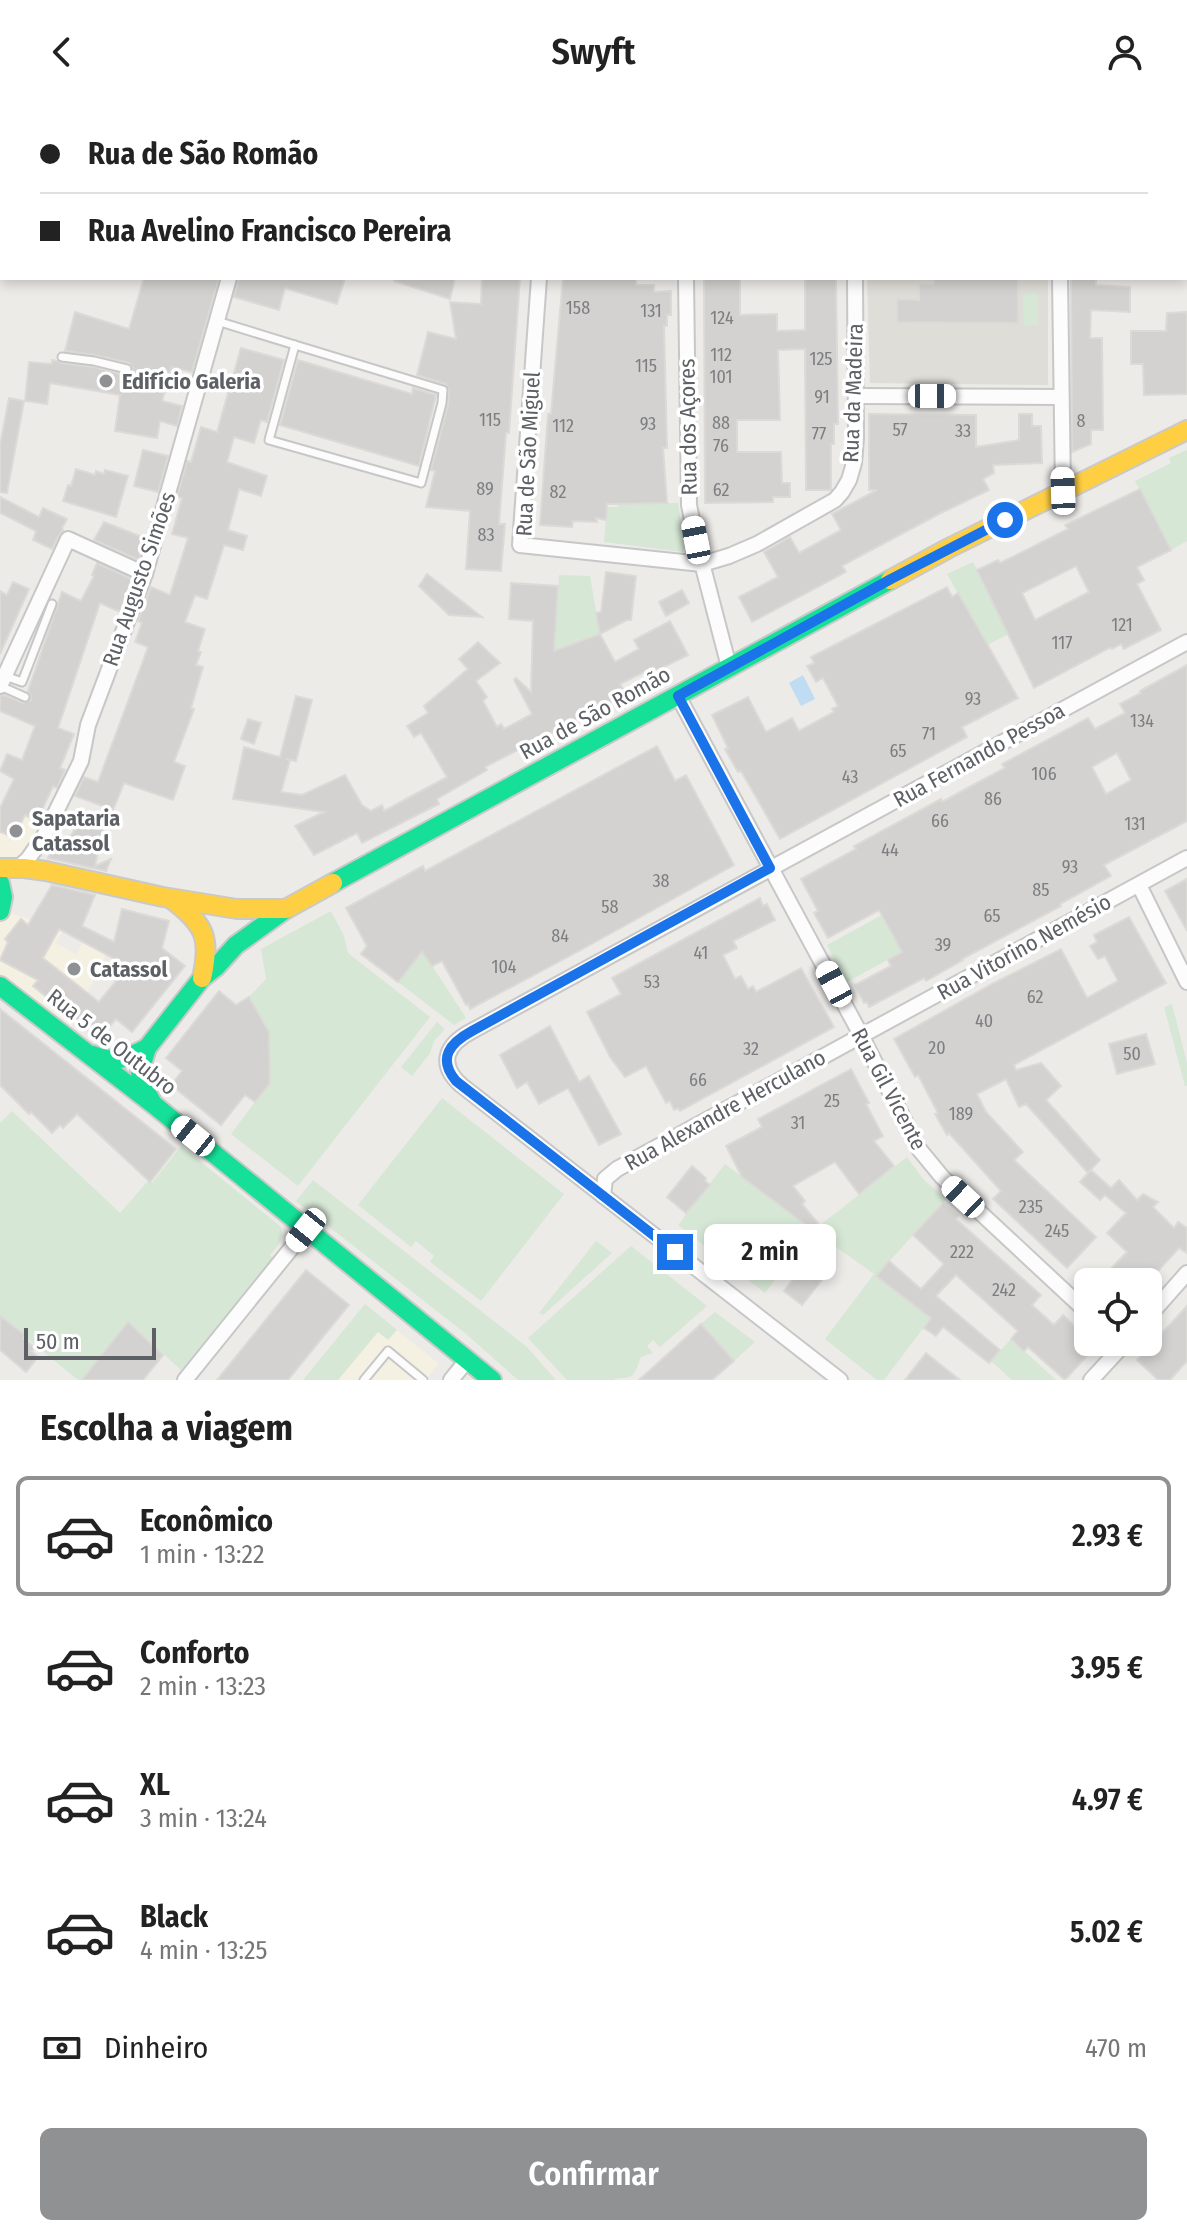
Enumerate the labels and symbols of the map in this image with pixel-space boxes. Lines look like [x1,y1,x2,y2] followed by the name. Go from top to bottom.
[566,297,590,319] house number: 158
[640,300,662,322] house number: 131
[710,307,734,329] house number: 124
[837,323,869,463] street label: Rua da Madeira
[710,344,732,366] house number: 112
[809,348,833,370] house number: 125
[635,355,657,377] house number: 115
[673,358,703,496] street label: Rua dos Açores
[710,366,732,388] house number: 101
[122,368,261,395] place label: Edifício Galeria
[510,371,546,537] street label: Rua de São Miguel
[97,372,115,390] marker: Edifício Galeria
[908,384,956,408] car
[814,386,830,408] house number: 91
[479,409,501,431] house number: 115
[1077,410,1086,432] house number: 8
[712,412,730,434] house number: 88
[640,413,656,435] house number: 93
[552,415,574,437] house number: 112
[892,419,908,441] house number: 57
[955,420,971,442] house number: 33
[812,423,826,445] house number: 77
[713,435,729,457] house number: 76
[1050,467,1076,515] car
[476,478,494,500] house number: 89
[713,479,729,501] house number: 62
[550,481,566,503] house number: 82
[97,488,181,670] street label: Rua Augusto Simões
[987,502,1023,538] route start
[680,514,712,566] car
[477,524,495,546] house number: 83
[1111,614,1133,636] house number: 121
[1051,632,1073,654] house number: 117
[515,660,675,766] street label: Rua de São Romão
[965,688,981,710] house number: 93
[889,697,1069,813] street label: Rua Fernando Pessoa
[1130,710,1154,732] house number: 134
[922,723,936,745] house number: 71
[889,740,907,762] house number: 65
[1031,763,1057,785] house number: 106
[842,766,858,788] house number: 43
[984,788,1002,810] house number: 86
[32,805,120,857] place label: Sapataria Catassol
[931,810,949,832] house number: 66
[1124,813,1146,835] house number: 131
[7,822,25,840] marker: Sapataria Catassol
[881,839,899,861] house number: 44
[1062,856,1078,878] house number: 93
[652,870,670,892] house number: 38
[1032,879,1050,901] house number: 85
[932,888,1116,1006] street label: Rua Vitorino Nemésio
[601,896,619,918] house number: 58
[983,905,1001,927] house number: 65
[551,925,569,947] house number: 84
[935,934,951,956] house number: 39
[694,942,708,964] house number: 41
[90,956,168,983] place label: Catassol
[491,956,517,978] house number: 104
[812,957,856,1011] car
[65,960,83,978] marker: Catassol
[644,971,660,993] house number: 53
[42,983,182,1101] street label: Rua 5 de Outubro
[1027,986,1043,1008] house number: 62
[975,1010,993,1032] house number: 40
[846,1023,932,1155] street label: Rua Gil Vicente
[928,1037,946,1059] house number: 20
[743,1038,759,1060] house number: 32
[1123,1043,1141,1065] house number: 50
[620,1044,830,1176] street label: Rua Alexandre Herculano
[689,1069,707,1091] house number: 66
[824,1090,840,1112] house number: 25
[949,1103,973,1125] house number: 189
[167,1112,219,1160] car
[791,1112,805,1134] house number: 31
[937,1172,989,1222] car
[1019,1196,1043,1218] house number: 235
[282,1204,330,1256] car
[1045,1220,1069,1242] house number: 245
[703,1224,835,1280] callout: 2 min
[657,1234,693,1270] route end
[950,1241,974,1263] house number: 222
[992,1279,1016,1301] house number: 242
[24,1324,156,1360] scale bar

